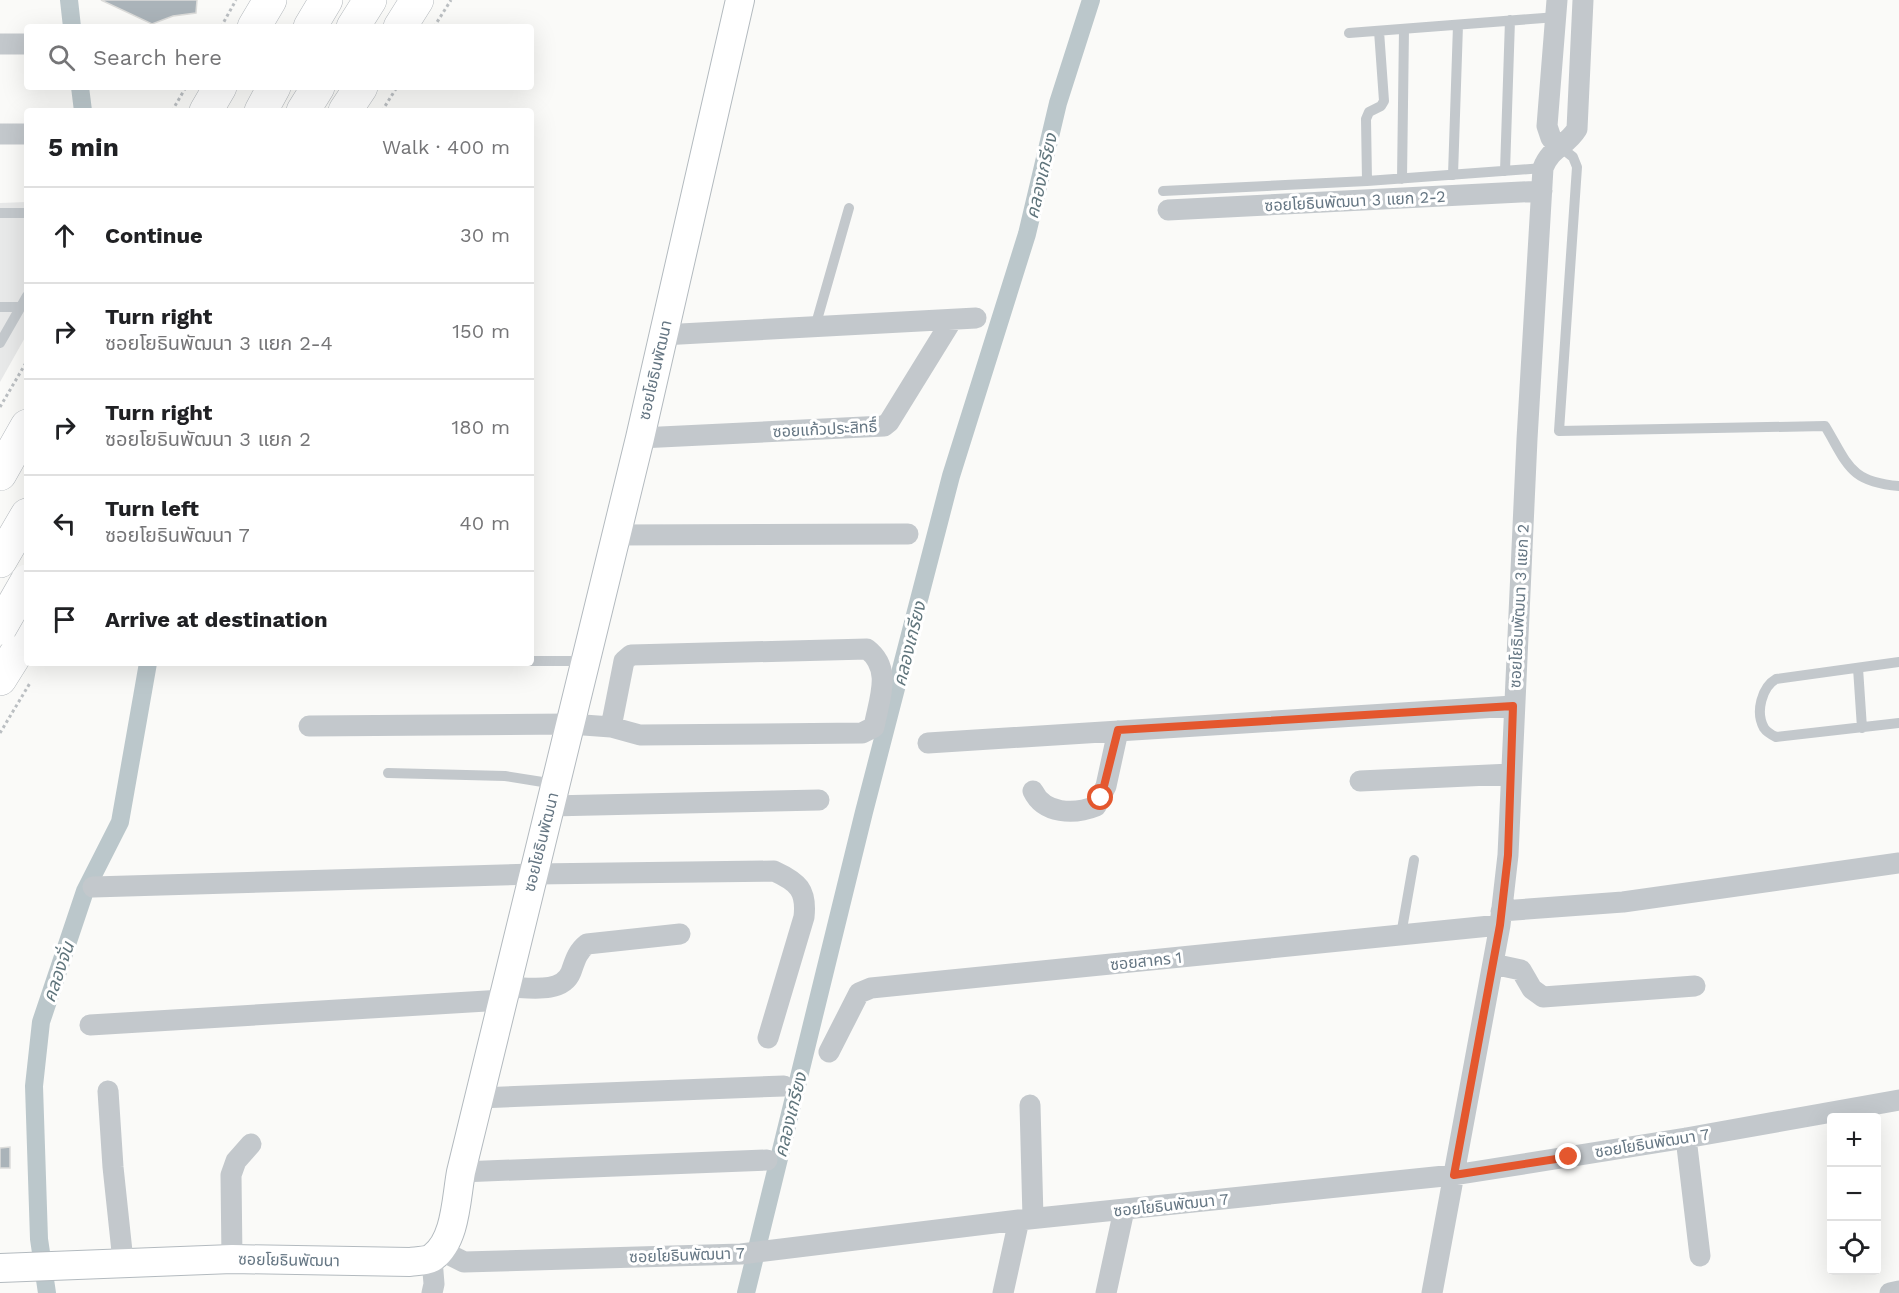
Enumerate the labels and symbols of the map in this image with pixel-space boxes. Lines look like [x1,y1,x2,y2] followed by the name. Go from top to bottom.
[1021,130,1061,221] water label: คลองเกรียง
[1264,187,1446,215] street label: ซอยโยธินพัฒนา 3 แยก 2-2
[634,318,676,422] street label: ซอยโยธินพัฒนา
[772,416,878,441] street label: ซอยแก้วประสิทธื์
[1505,523,1533,689] street label: ซอยโยธินพัฒนา 3 แยก 2
[888,598,930,689] water label: คลองเกรียง
[1087,784,1113,810] route start
[519,790,563,894] street label: ซอยโยธินพัฒนา
[37,938,78,1005] water label: คลองจั่น
[1109,948,1183,974] street label: ซอยสาคร 1
[769,1069,811,1160] water label: คลองเกรียง
[1593,1125,1711,1161] street label: ซอยโยธินพัฒนา 7
[1555,1143,1581,1169] route end
[1112,1190,1230,1220] street label: ซอยโยธินพัฒนา 7
[629,1243,745,1267] street label: ซอยโยธินพัฒนา 7
[238,1250,340,1270] street label: ซอยโยธินพัฒนา

